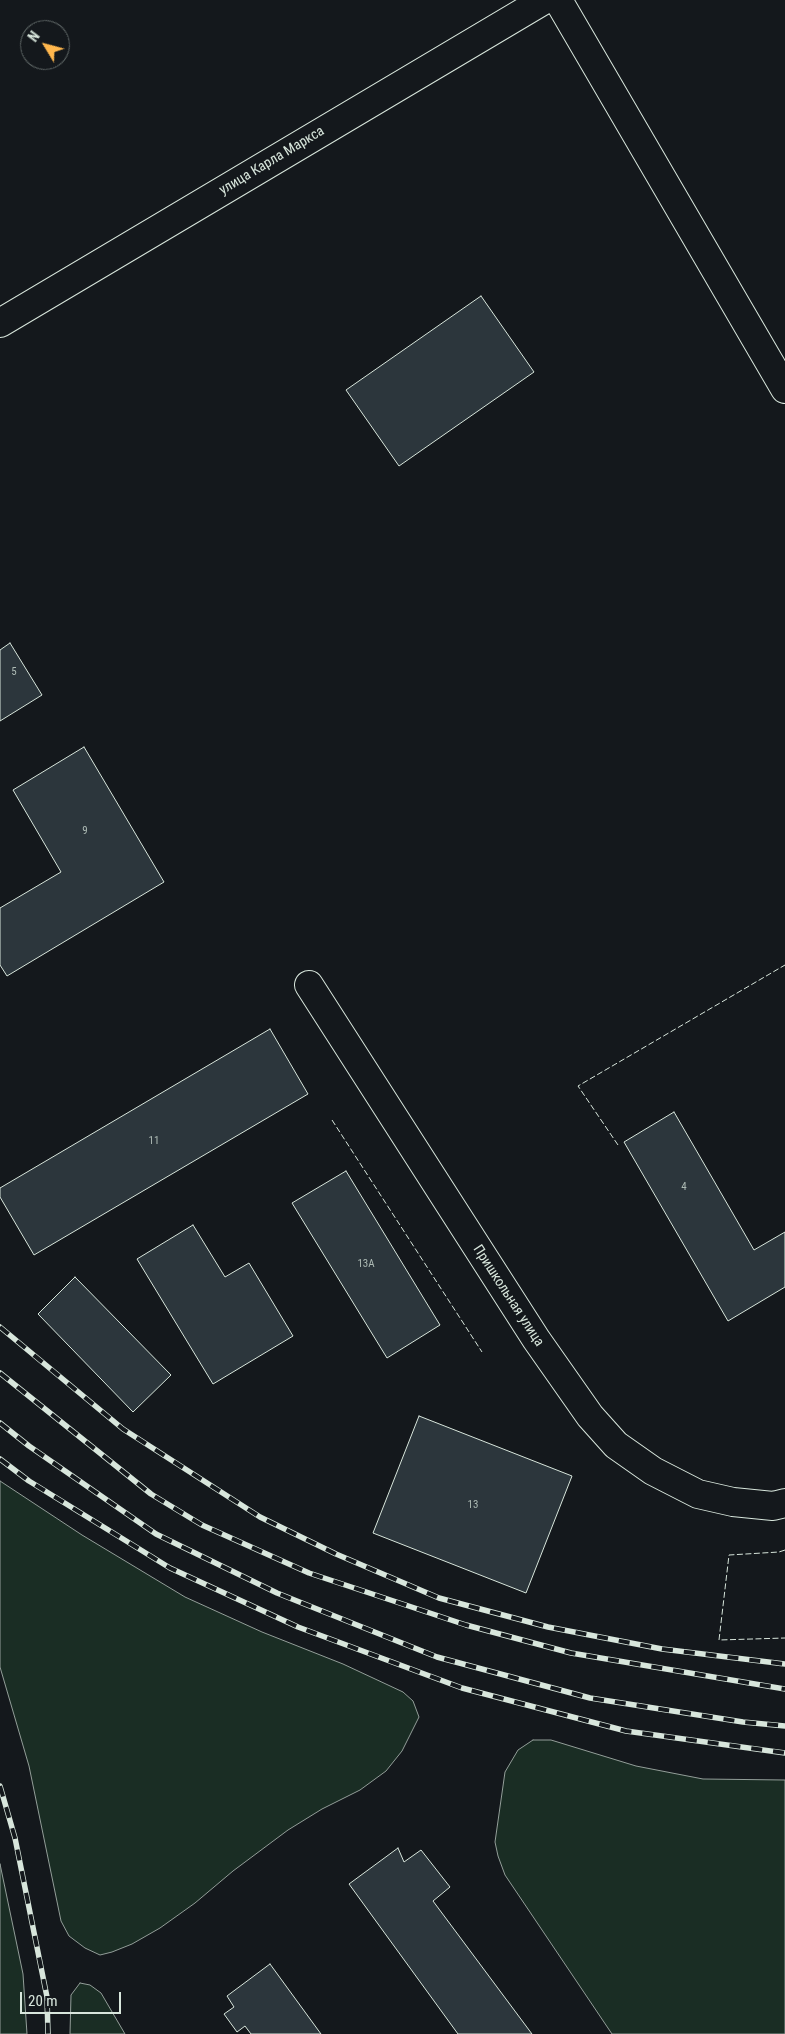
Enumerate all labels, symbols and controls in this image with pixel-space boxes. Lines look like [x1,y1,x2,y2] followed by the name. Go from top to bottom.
[20,20,70,70] north arrow
[25,28,43,45] text: N
[216,123,328,199] street label: улица Карла Маркса
[11,665,17,679] house number: 5
[82,824,88,838] house number: 9
[149,1134,159,1148] house number: 11
[681,1180,687,1194] house number: 4
[469,1242,547,1350] street label: Пришкольная улица
[357,1257,375,1271] house number: 13А
[468,1498,478,1512] house number: 13
[22,1982,124,2014] scale bar
[28,1992,58,2010] text: 20 m

